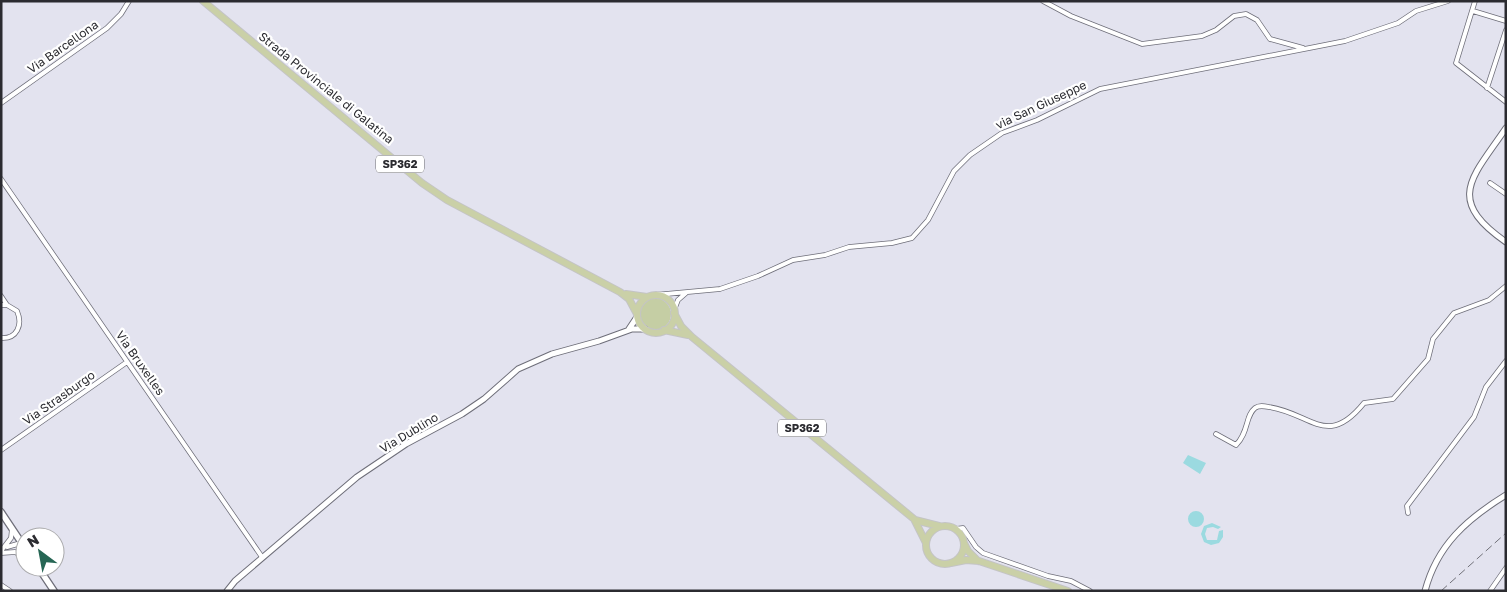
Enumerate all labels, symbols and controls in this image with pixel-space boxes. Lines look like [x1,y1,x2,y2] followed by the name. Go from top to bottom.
[24,17,101,76] street label: Via Barcellona
[256,29,397,147] street label: Strada Provinciale di Galatina
[993,77,1089,132] street label: via San Giuseppe
[376,156,424,172] road number: SP362
[113,328,168,398] street label: Via Bruxelles
[20,367,98,428] street label: Via Strasburgo
[377,409,441,456] street label: Via Dublino
[778,419,826,436] road number: SP362
[15,527,65,577] north arrow
[24,531,42,551] text: N

